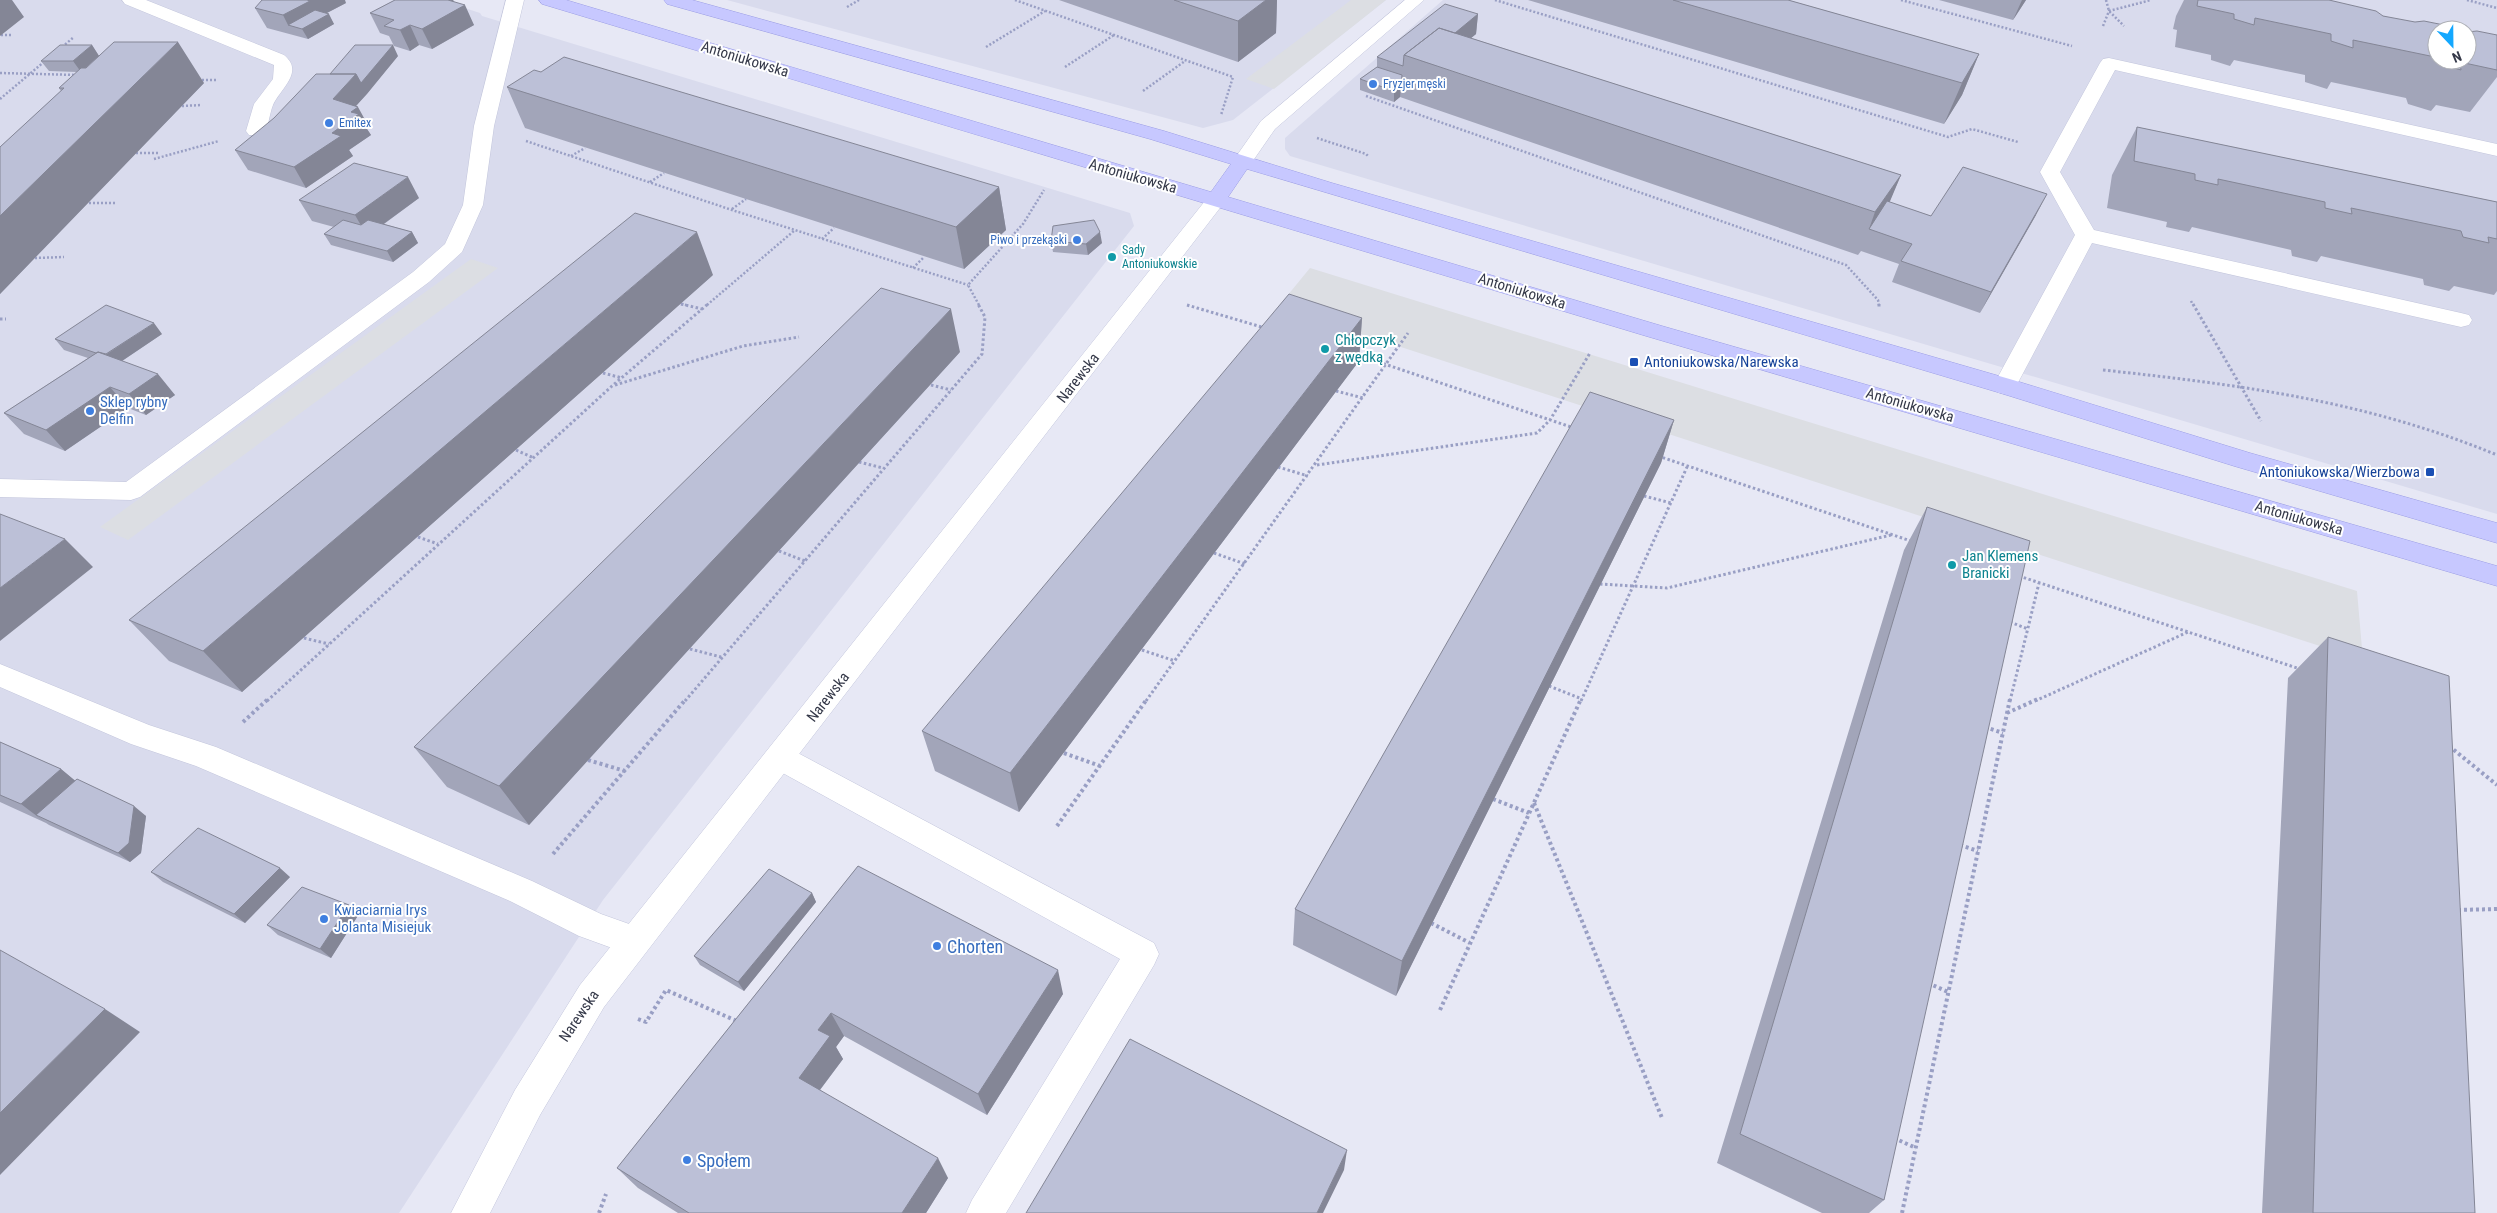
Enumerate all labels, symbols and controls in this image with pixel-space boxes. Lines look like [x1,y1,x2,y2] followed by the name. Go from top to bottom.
[2427,20,2477,70] north arrow
[699,37,791,81] street label: Antoniukowska
[2450,48,2464,66] text: N
[1383,77,1446,91] place label: Fryzjer męski
[1367,78,1379,90] marker: Fryzjer męski
[339,116,371,130] place label: Emitex
[323,117,335,129] marker: Emitex
[1087,155,1179,197] street label: Antoniukowska
[990,233,1067,247] place label: Piwo i przekąski
[1071,234,1083,246] marker: Piwo i przekąski
[1122,243,1197,271] place label: Sady Antoniukowskie
[1106,251,1118,263] marker: Sady Antoniukowskie
[1476,269,1568,313] street label: Antoniukowska
[1335,331,1396,366] place label: Chłopczyk z wędką
[1319,343,1331,355] marker: Chłopczyk z wędką
[1053,349,1103,407] street label: Narewska
[1644,353,1799,371] place label: Antoniukowska/Narewska
[1628,356,1640,368] marker: Antoniukowska/Narewska
[1864,384,1956,426] street label: Antoniukowska
[100,393,168,428] place label: Sklep rybny Delfin
[84,405,96,417] marker: Sklep rybny Delfin
[2259,463,2420,481] place label: Antoniukowska/Wierzbowa
[2424,466,2436,478] marker: Antoniukowska/Wierzbowa
[2253,497,2345,539] street label: Antoniukowska
[1962,547,2038,582] place label: Jan Klemens Branicki
[1946,559,1958,571] marker: Jan Klemens Branicki
[803,668,853,726] street label: Narewska
[334,901,431,936] place label: Kwiaciarnia Irys Jolanta Misiejuk
[318,913,330,925] marker: Kwiaciarnia Irys Jolanta Misiejuk
[947,936,1003,957] place label: Chorten
[931,940,943,952] marker: Chorten
[555,987,603,1045] street label: Narewska
[697,1150,751,1171] place label: Społem
[681,1154,693,1166] marker: Społem

